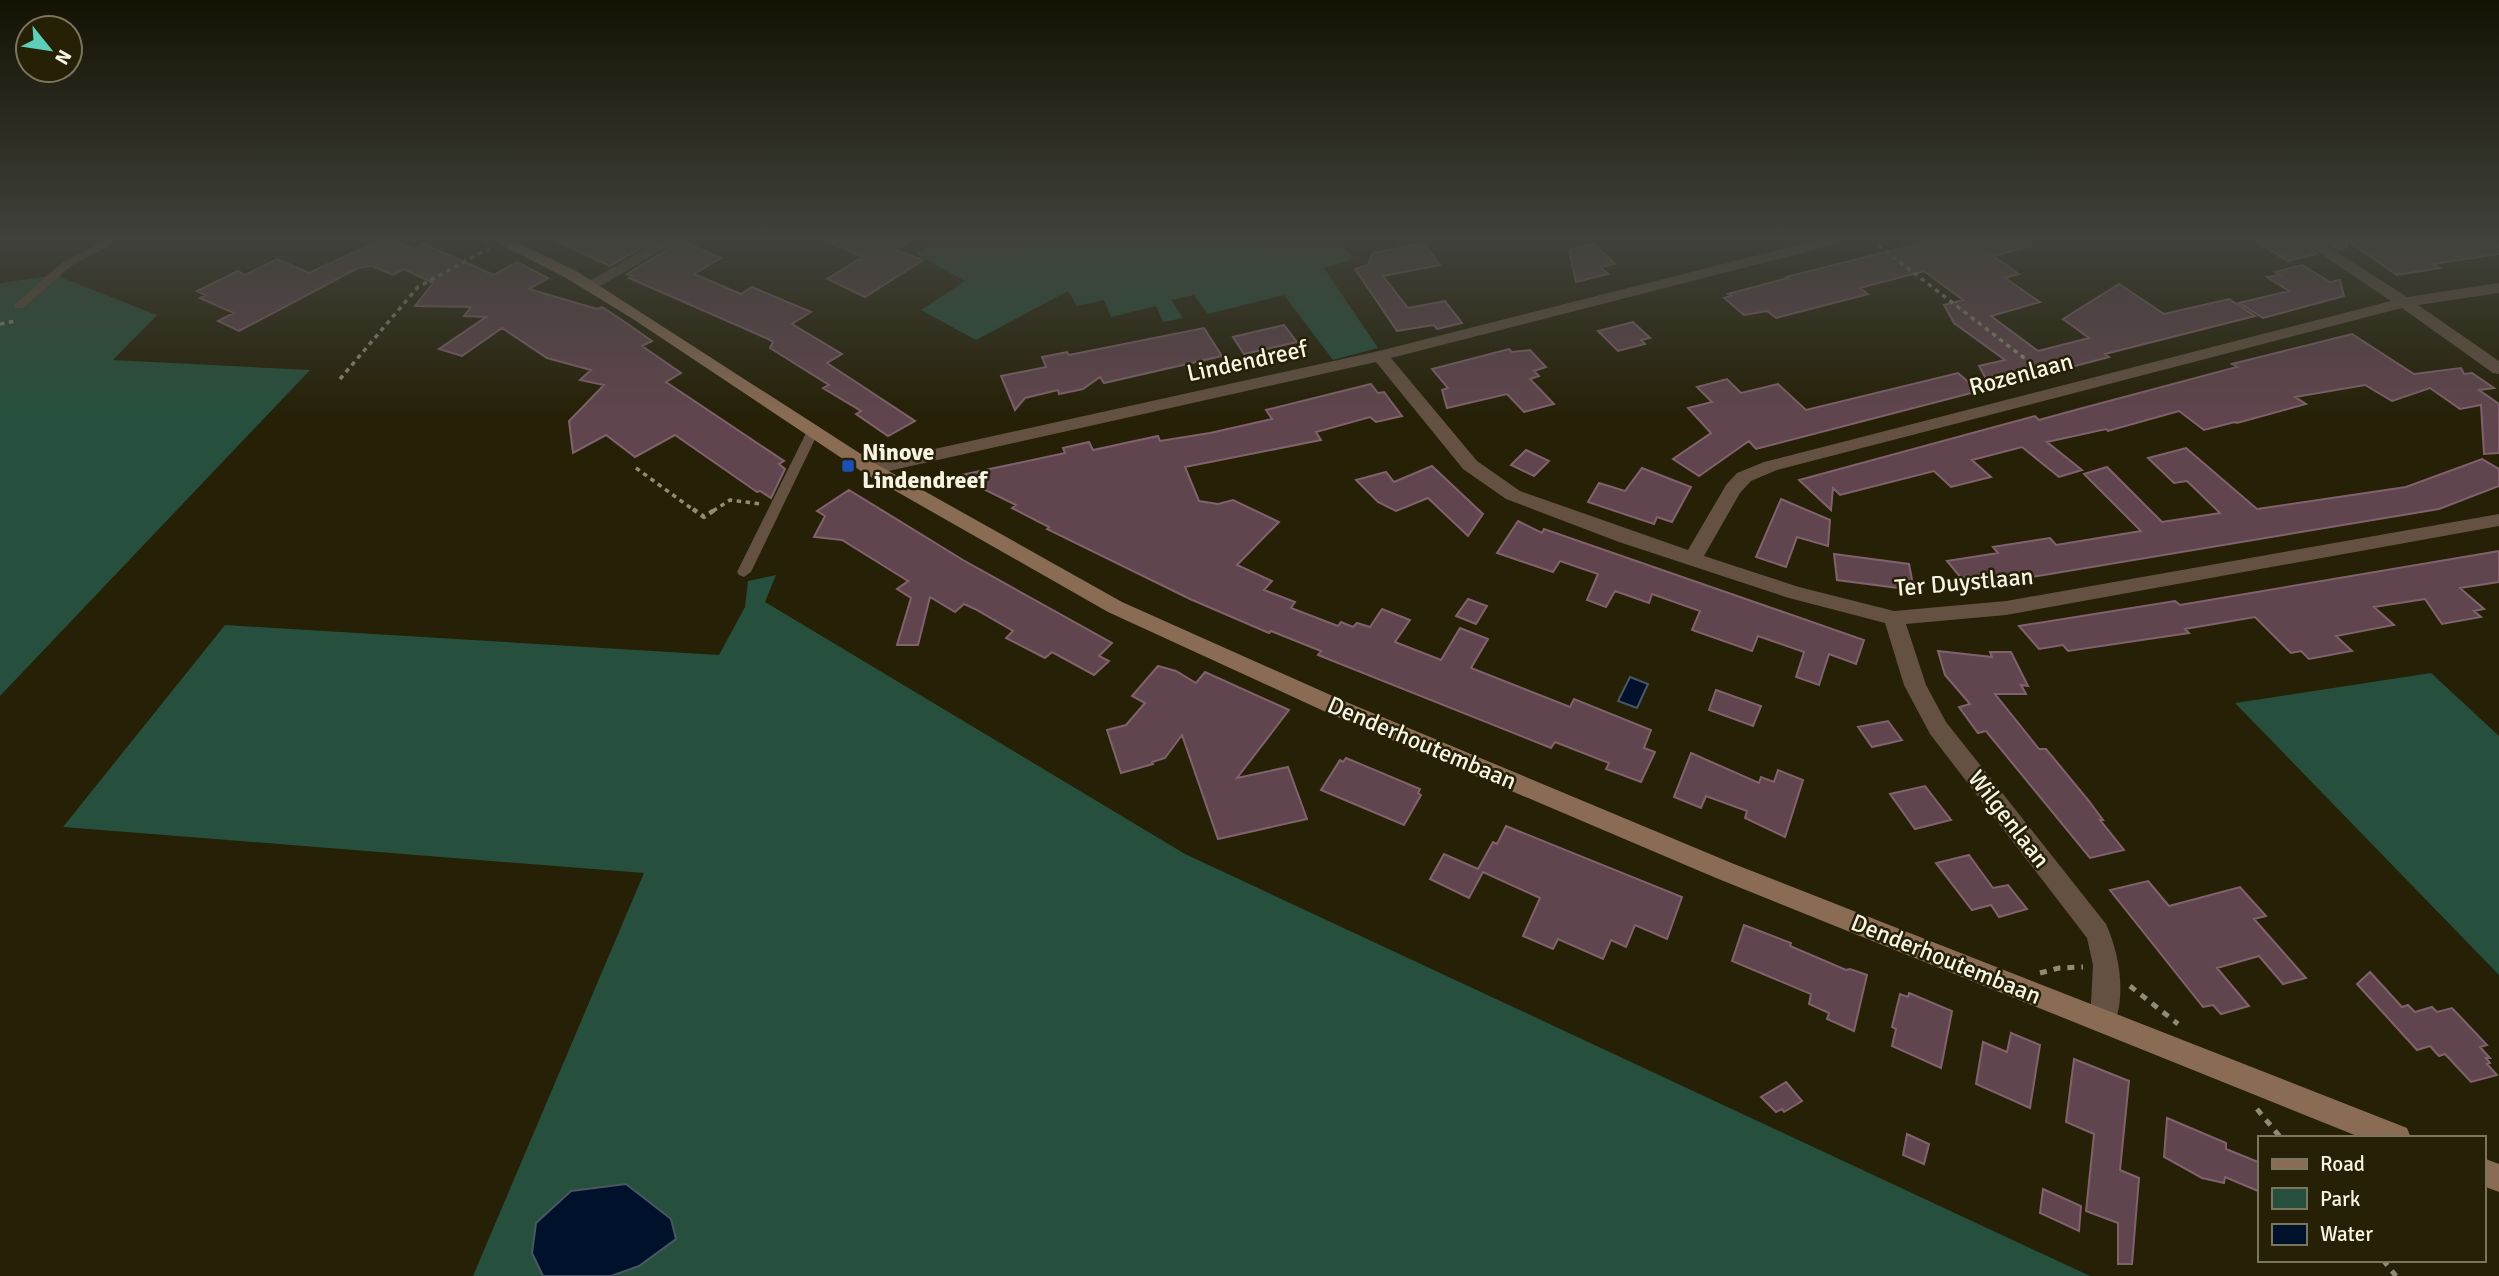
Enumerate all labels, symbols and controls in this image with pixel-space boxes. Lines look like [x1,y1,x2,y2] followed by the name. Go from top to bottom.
[14,14,84,84] north arrow
[49,45,77,69] text: N
[1184,333,1311,388] street label: Lindendreef
[1966,346,2076,402] street label: Rozenlaan
[862,437,988,495] place label: Ninove Lindendreef
[840,458,856,474] marker: Ninove Lindendreef
[1893,561,2035,603] street label: Ter Duystlaan
[1323,690,1521,796] street label: Denderhoutembaan
[1961,764,2057,874] street label: Wilgenlaan
[1847,907,2045,1011] street label: Denderhoutembaan
[2258,1136,2485,1262] legend
[2320,1151,2365,1177] text: Road
[2320,1186,2361,1212] text: Park
[2320,1221,2373,1247] text: Water

